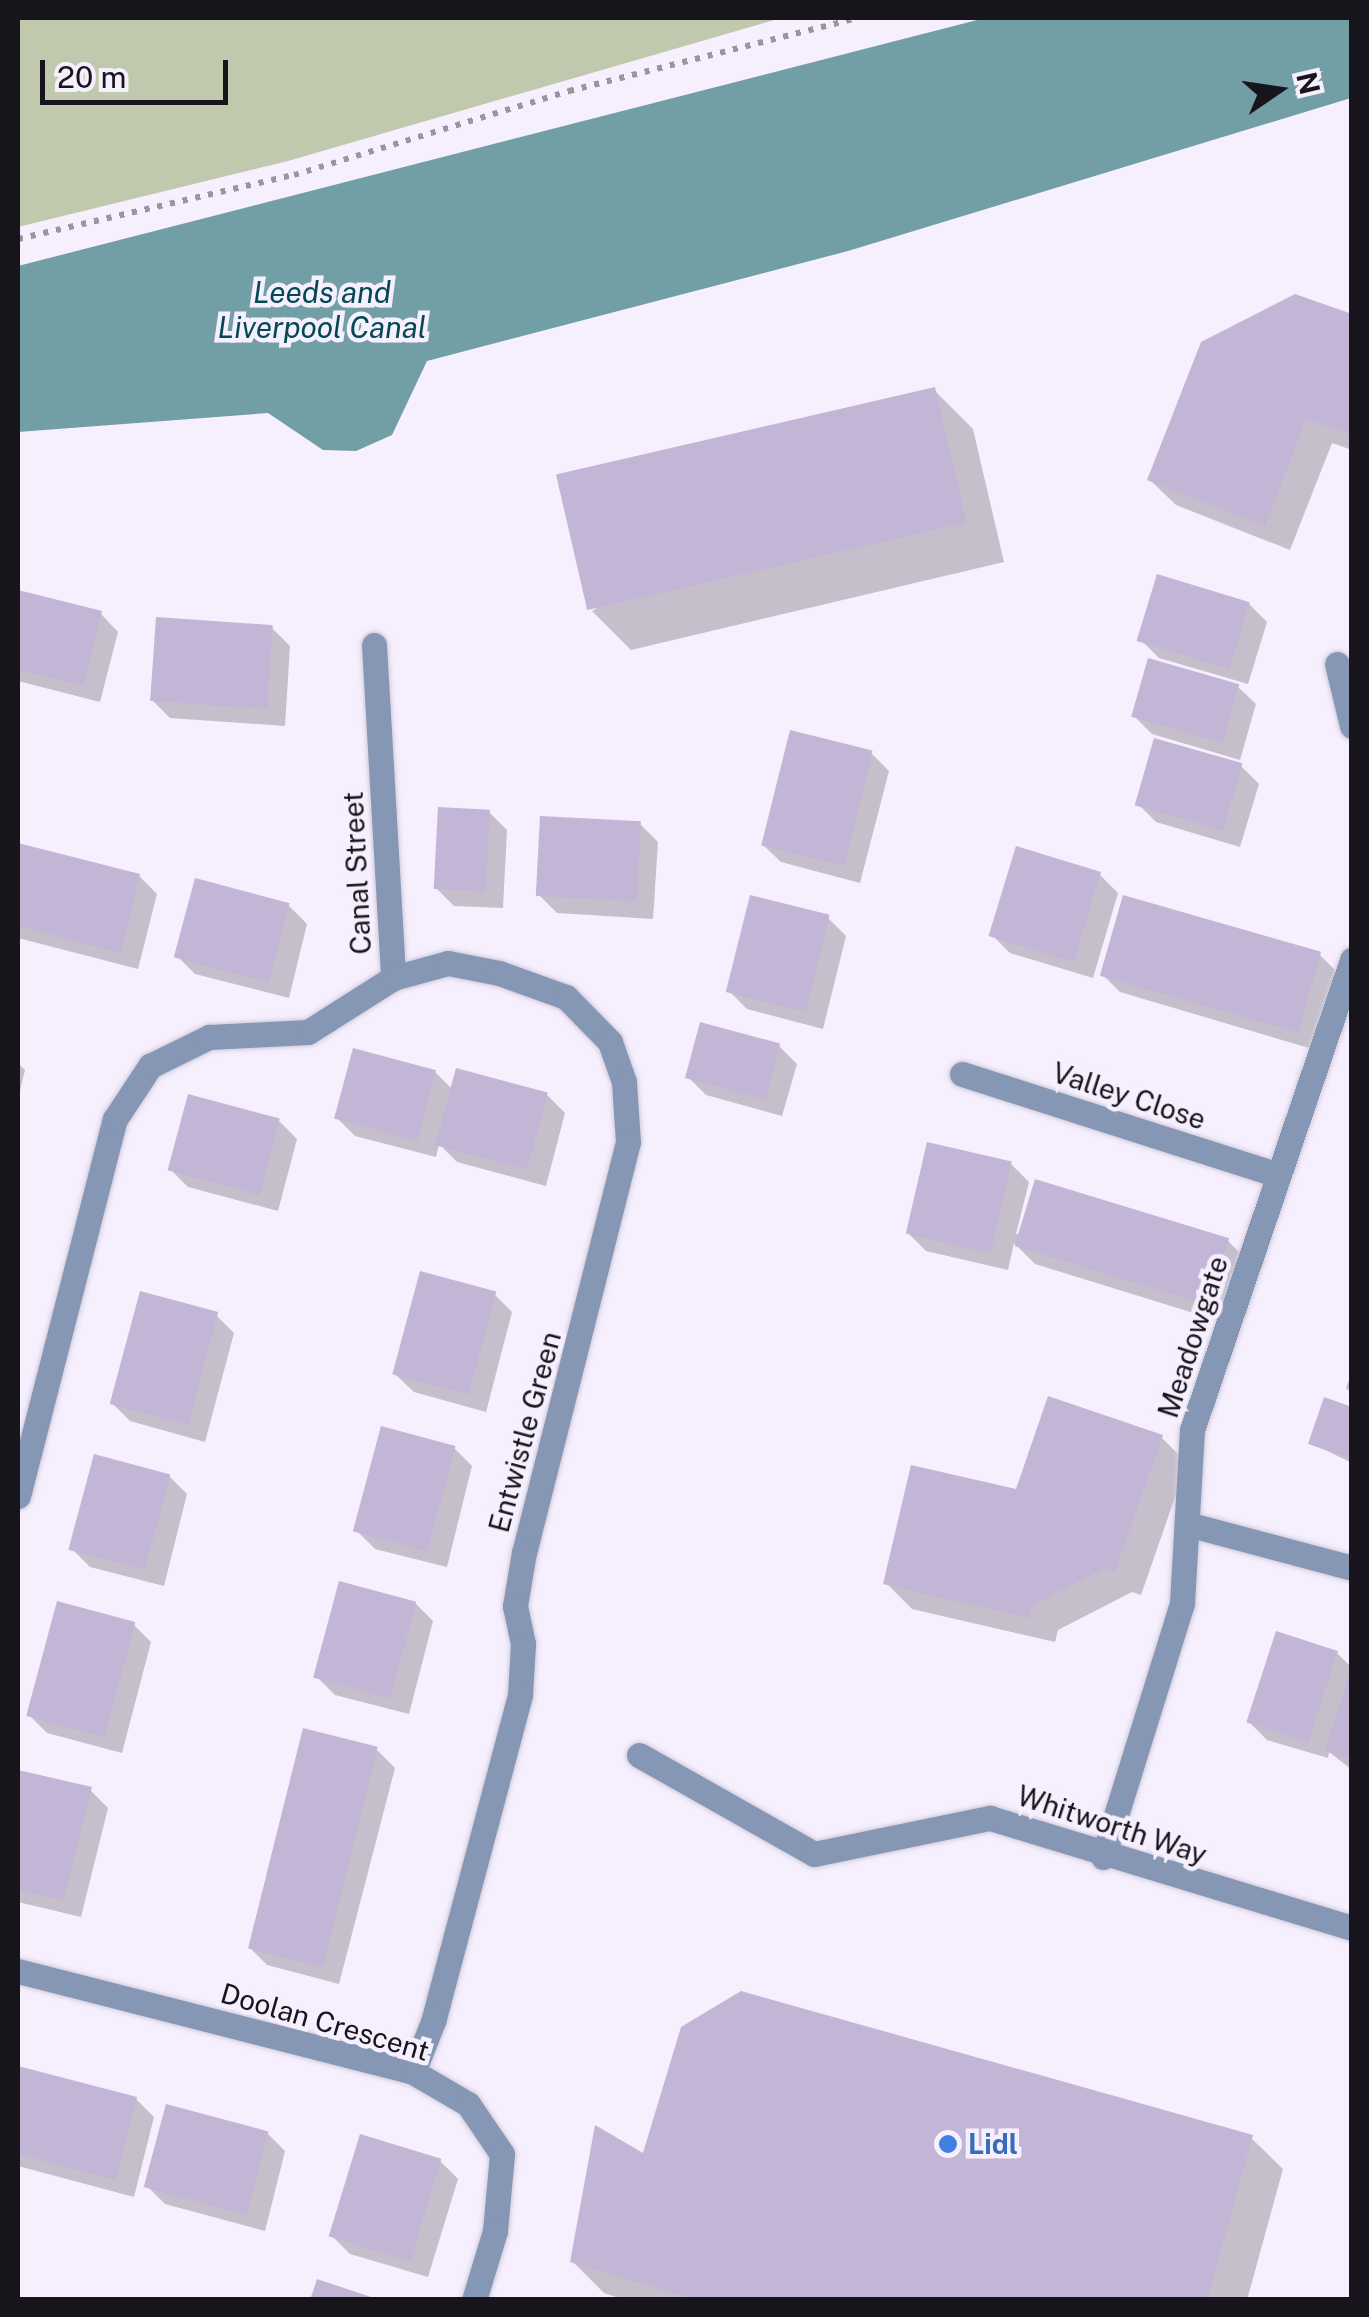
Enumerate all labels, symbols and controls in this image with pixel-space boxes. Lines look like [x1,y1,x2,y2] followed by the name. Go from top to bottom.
[45,40,232,102] scale bar
[1229,40,1329,140] north arrow
[57,59,126,95] text: 20 m
[1290,69,1327,98] text: N
[217,274,427,344] water label: Leeds and Liverpool Canal
[336,791,378,955] street label: Canal Street
[1048,1055,1210,1137] street label: Valley Close
[1151,1252,1235,1422] street label: Meadowgate
[482,1328,568,1536] street label: Entwistle Green
[1013,1778,1211,1872] street label: Whitworth Way
[217,1976,433,2068] street label: Doolan Crescent
[968,2127,1018,2161] place label: Lidl
[937,2133,959,2155] marker: Lidl

